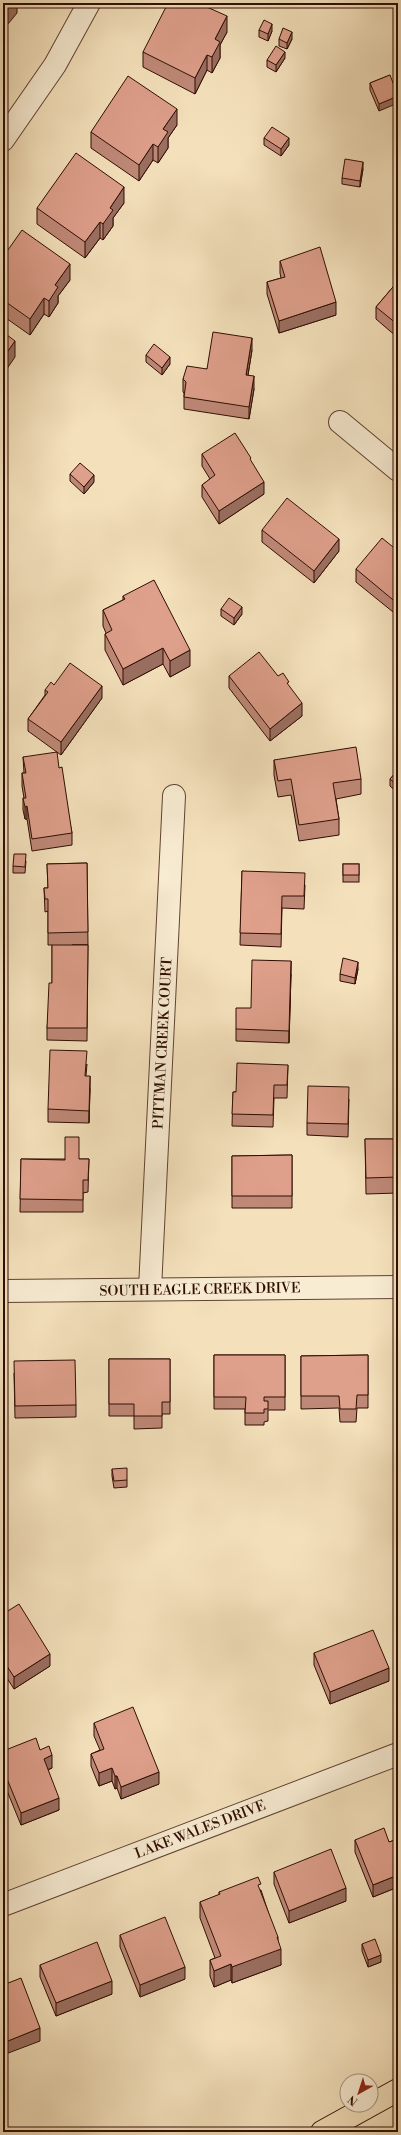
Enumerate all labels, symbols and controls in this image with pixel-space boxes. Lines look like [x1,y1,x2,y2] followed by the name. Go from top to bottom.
[150,957,176,1129] street label: PITTMAN CREEK COURT
[99,1279,301,1301] street label: SOUTH EAGLE CREEK DRIVE
[132,1797,268,1863] street label: LAKE WALES DRIVE
[339,2073,379,2113] north arrow
[345,2092,361,2108] text: N

